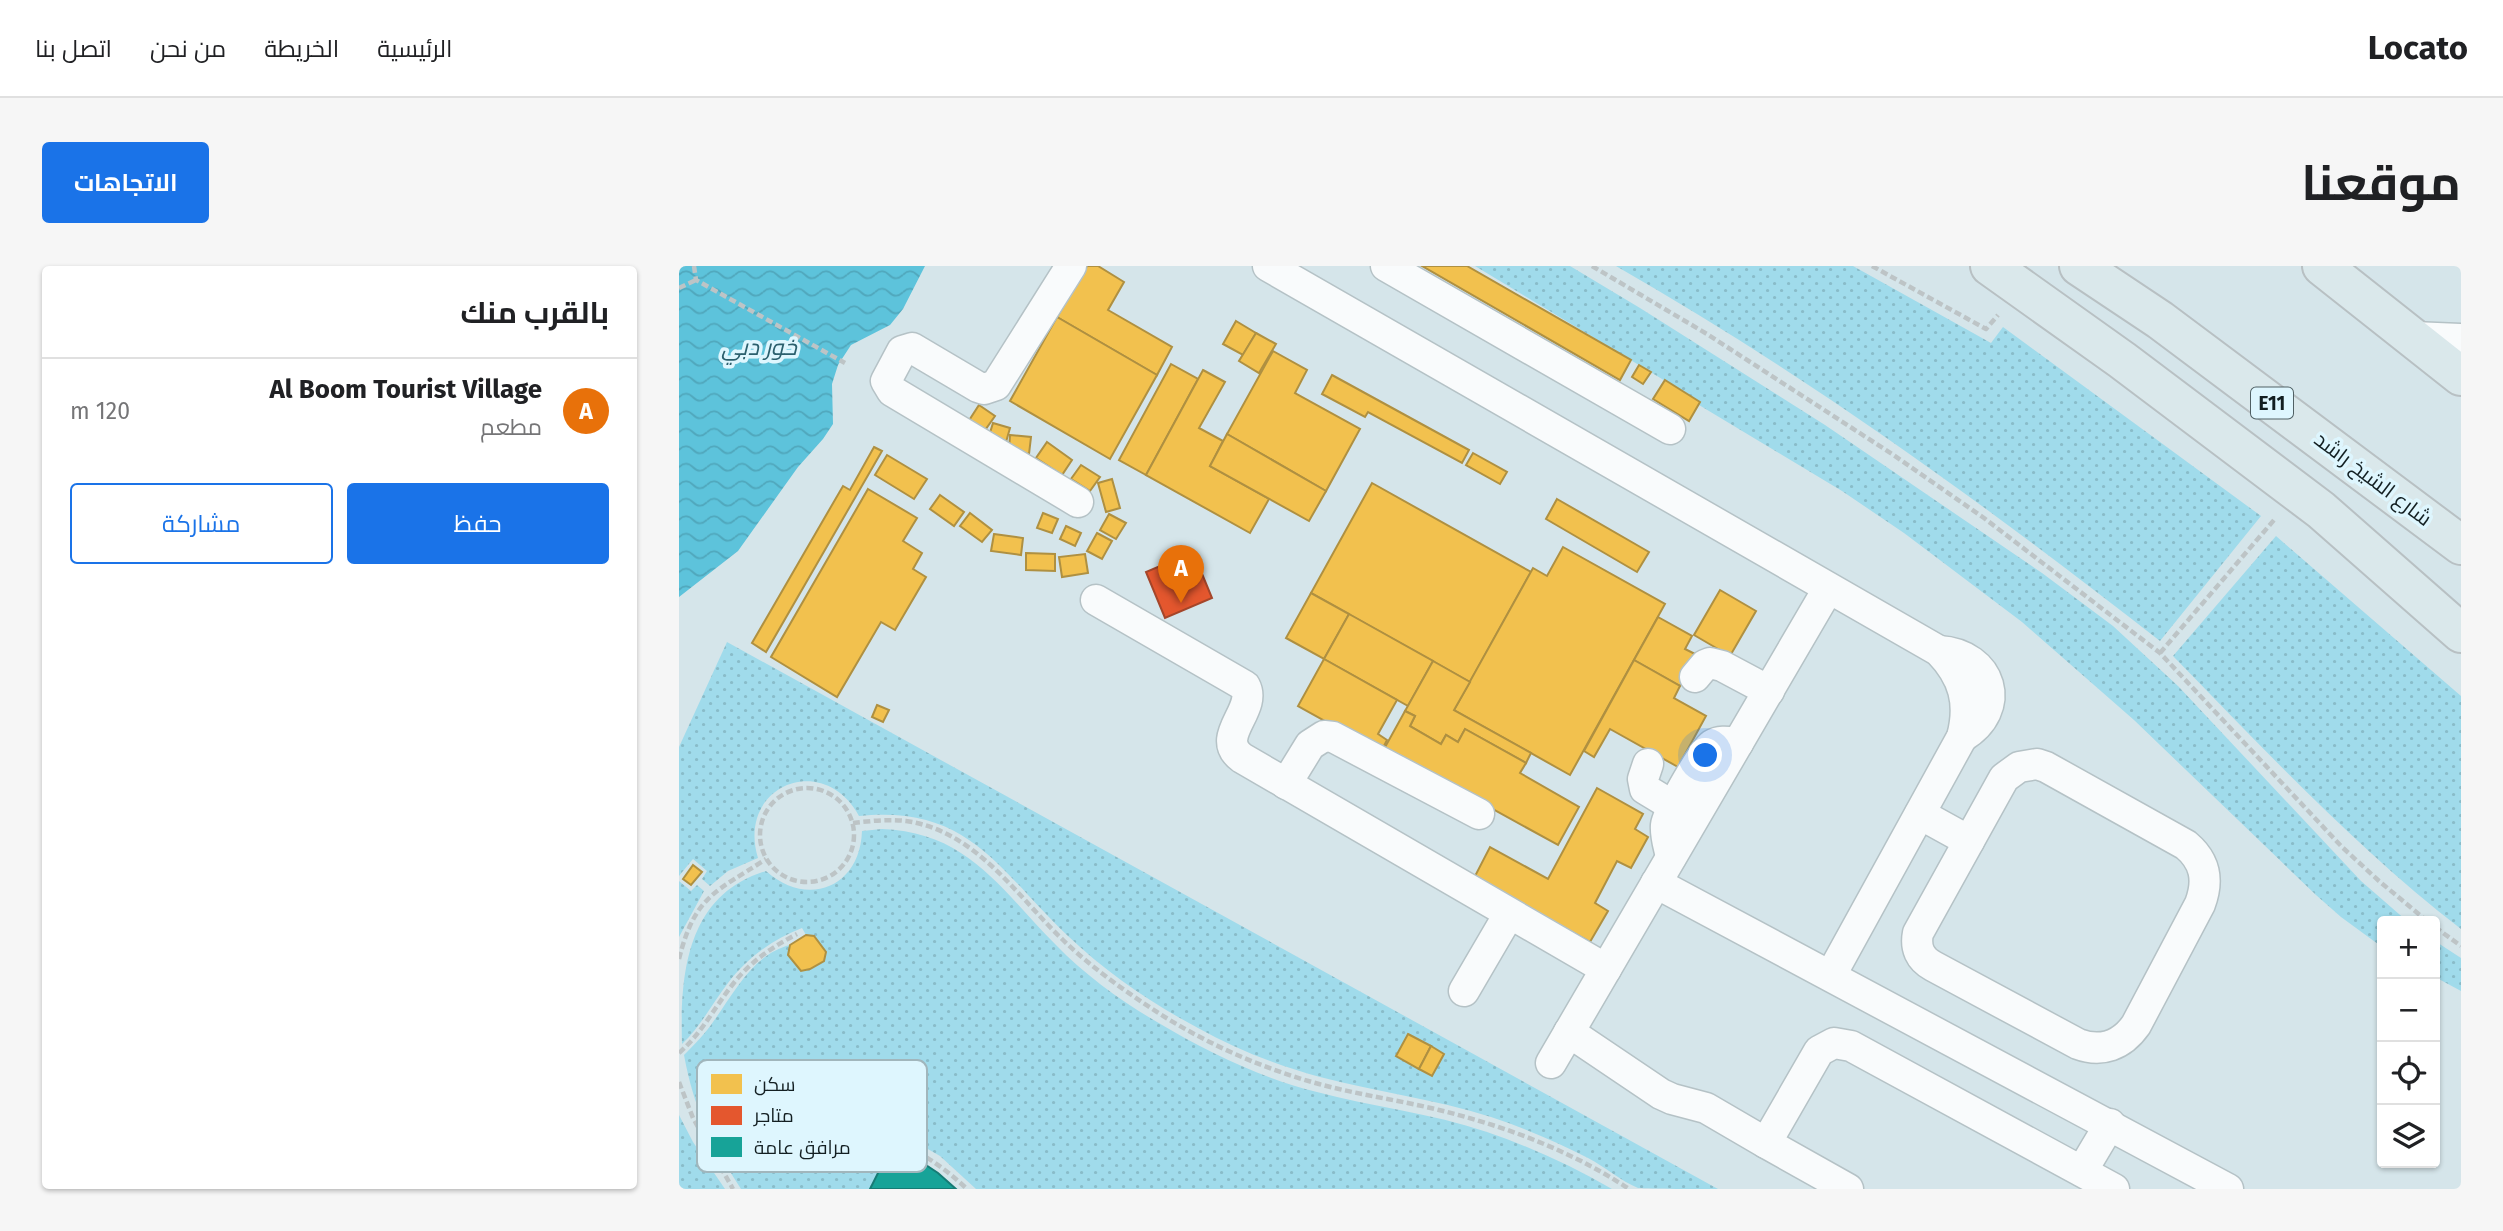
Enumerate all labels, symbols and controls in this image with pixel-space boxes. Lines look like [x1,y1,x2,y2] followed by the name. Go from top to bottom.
[2368,28,2468,68] text: Locato
[35,35,112,63] text: اتصل بنا
[150,35,226,63] text: من نحن
[264,35,339,63] text: الخريطة
[377,35,452,63] text: الرئيسية
[42,142,209,223] button: الاتجاهات
[2301,154,2461,213] text: موقعنا
[460,295,609,331] text: بالقرب منك
[721,333,798,365] water label: خور دبي
[269,374,542,405] text: Al Boom Tourist Village
[2251,388,2293,419] road number: E11
[70,397,130,425] text: 120 m
[579,397,593,425] text: A
[480,413,542,441] text: مطعم
[2308,426,2437,532] street label: شارع الشيخ راشد
[70,483,333,564] button: مشاركة
[347,483,609,564] button: حفظ
[1158,545,1204,603] pin: A
[1688,738,1722,772] your location
[2377,916,2440,1168] map controls
[2377,916,2440,979] button: +
[2377,979,2440,1042] button: −
[2377,1042,2440,1105] button: locate
[697,1060,927,1172] legend
[754,1073,796,1096] text: سكن
[753,1104,794,1127] text: متاجر
[2377,1105,2440,1168] button: layers
[754,1136,851,1160] text: مرافق عامة

